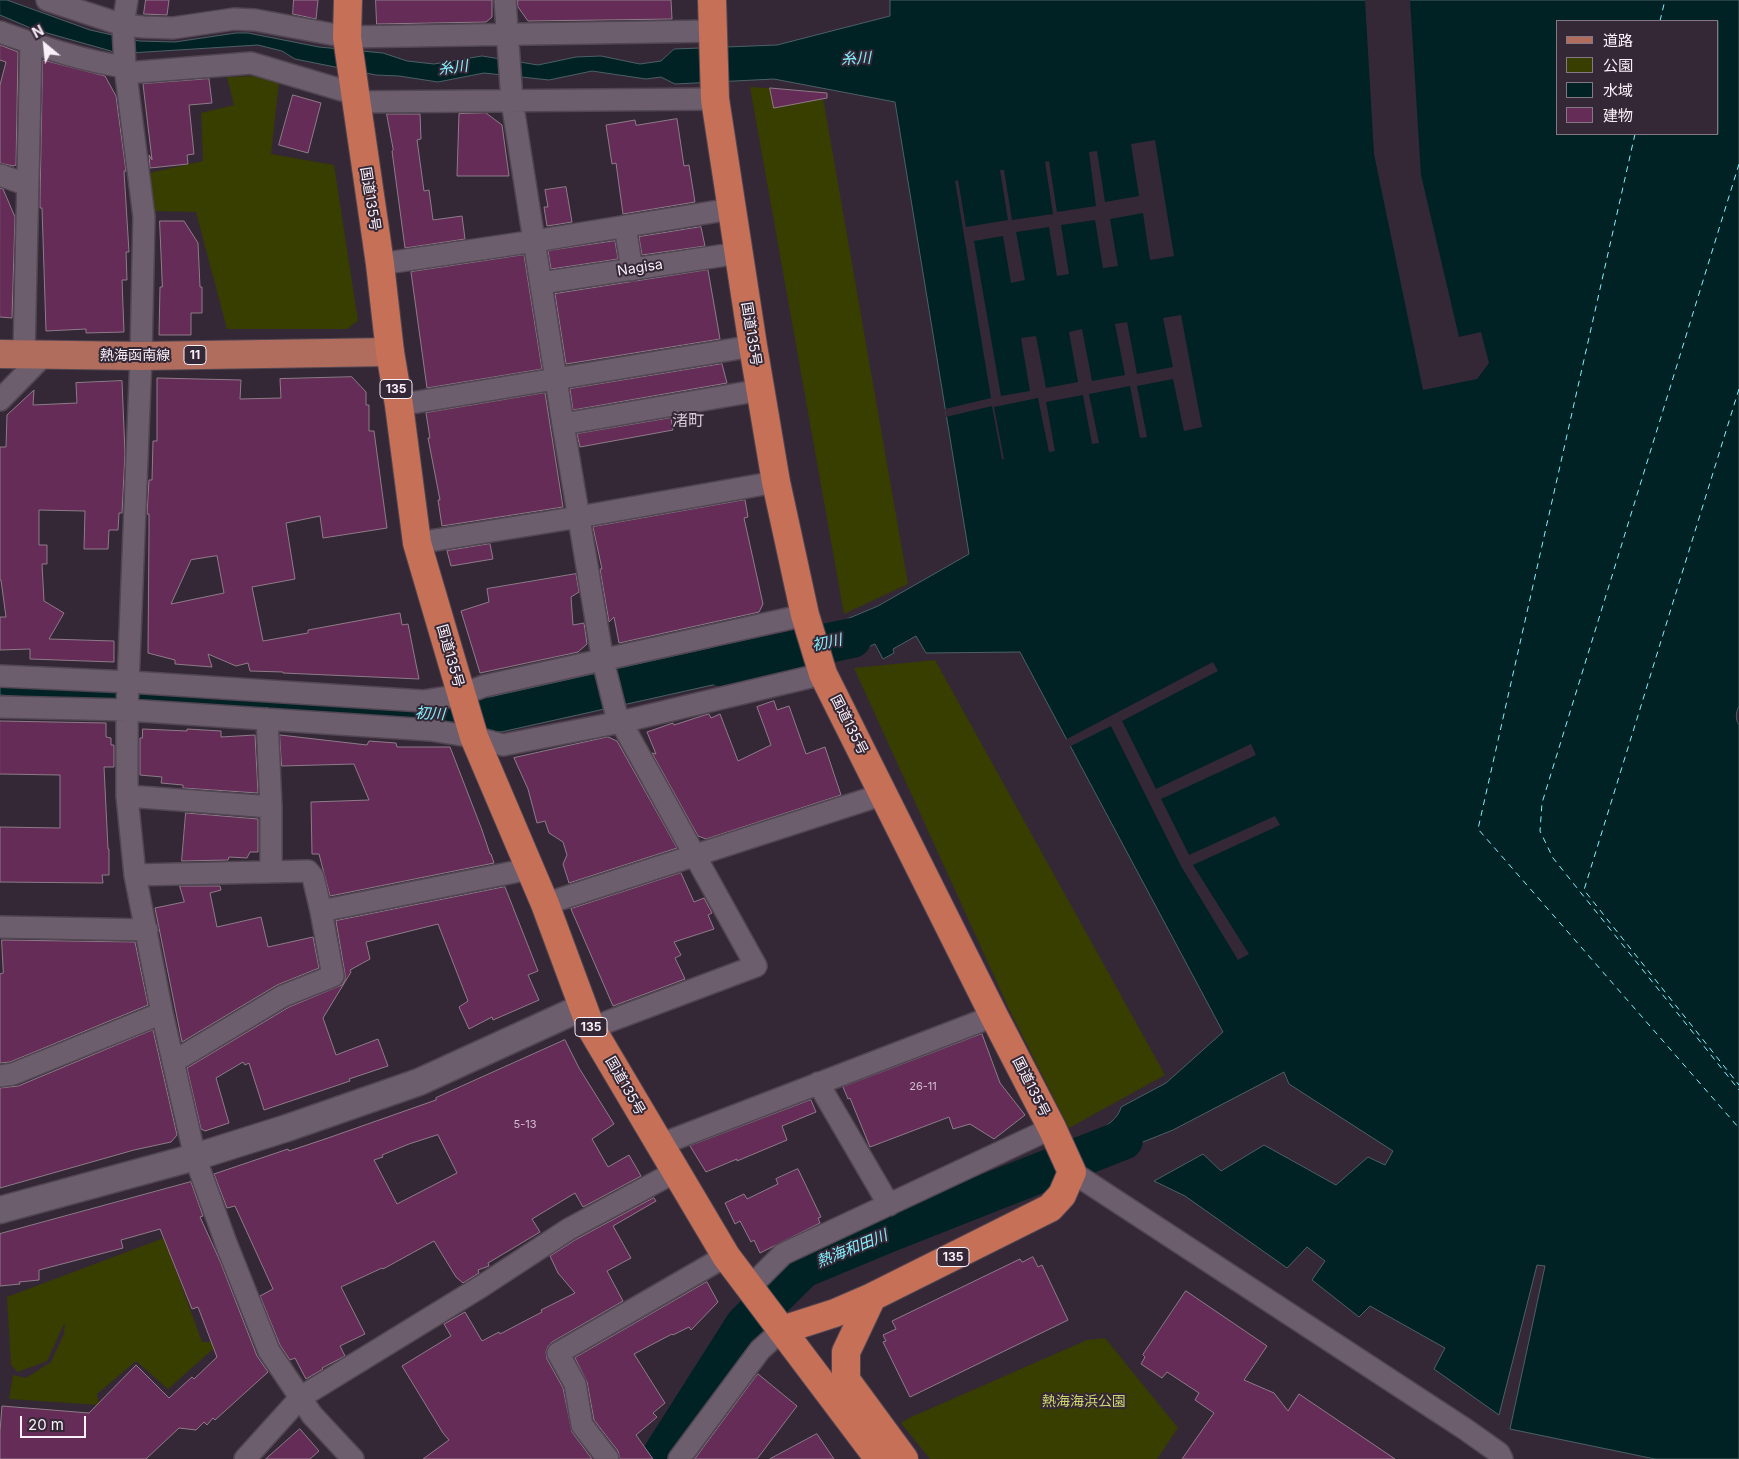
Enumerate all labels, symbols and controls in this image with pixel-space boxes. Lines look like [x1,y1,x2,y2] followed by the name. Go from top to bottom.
[20,20,70,70] north arrow
[1556,20,1719,135] legend
[29,21,46,41] text: N
[1603,31,1633,50] text: 道路
[841,49,871,69] water label: 糸川
[1603,56,1633,75] text: 公園
[437,57,469,79] water label: 糸川
[1603,81,1633,100] text: 水域
[1603,106,1633,125] text: 建物
[357,166,383,232] street label: 国道135号
[616,256,664,280] street label: Nagisa
[738,301,764,367] street label: 国道135号
[184,346,206,364] road number: 11
[100,348,170,364] street label: 熱海函南線
[380,379,412,398] road number: 135
[672,411,704,431] district label: 渚町
[433,623,467,689] street label: 国道135号
[810,631,844,655] water label: 初川
[827,692,871,758] street label: 国道135号
[415,704,445,724] water label: 初川
[575,1018,607,1036] road number: 135
[602,1054,648,1118] street label: 国道135号
[1009,1054,1053,1120] street label: 国道135号
[909,1080,937,1094] house number: 26-11
[513,1118,537,1132] house number: 5-13
[814,1227,890,1271] water label: 熱海和田川
[937,1248,969,1266] road number: 135
[1042,1394,1126,1410] park label: 熱海海浜公園
[22,1406,89,1438] scale bar
[28,1415,64,1434] text: 20 m

